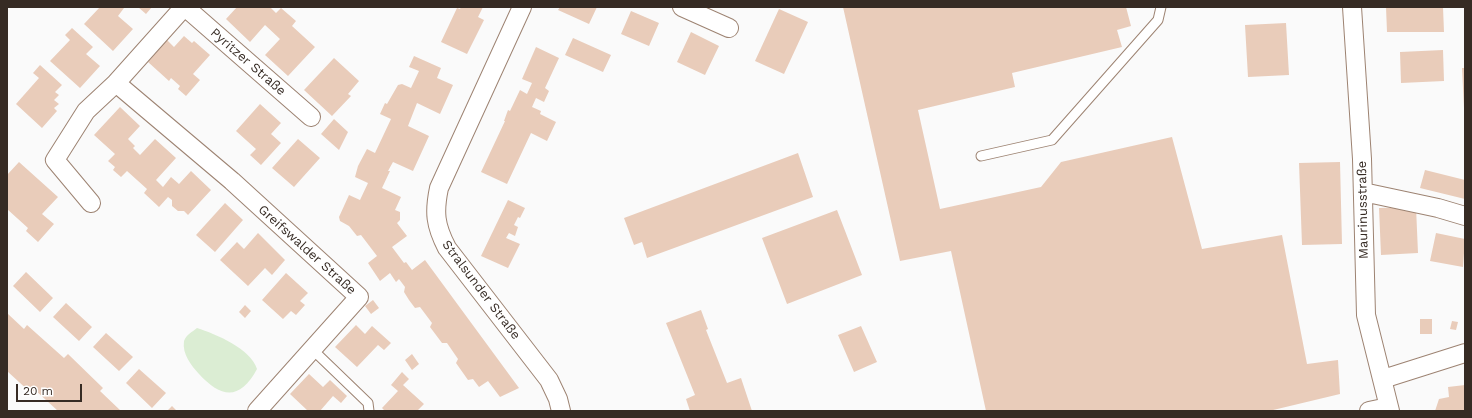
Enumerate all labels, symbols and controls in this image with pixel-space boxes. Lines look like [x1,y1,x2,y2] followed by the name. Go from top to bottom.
[207,25,289,99] street label: Pyritzer Straße
[1354,161,1372,259] street label: Maurinusstraße
[255,202,359,298] street label: Greifswalder Straße
[439,237,523,343] street label: Stralsunder Straße
[18,376,84,402] scale bar
[23,384,53,398] text: 20 m

